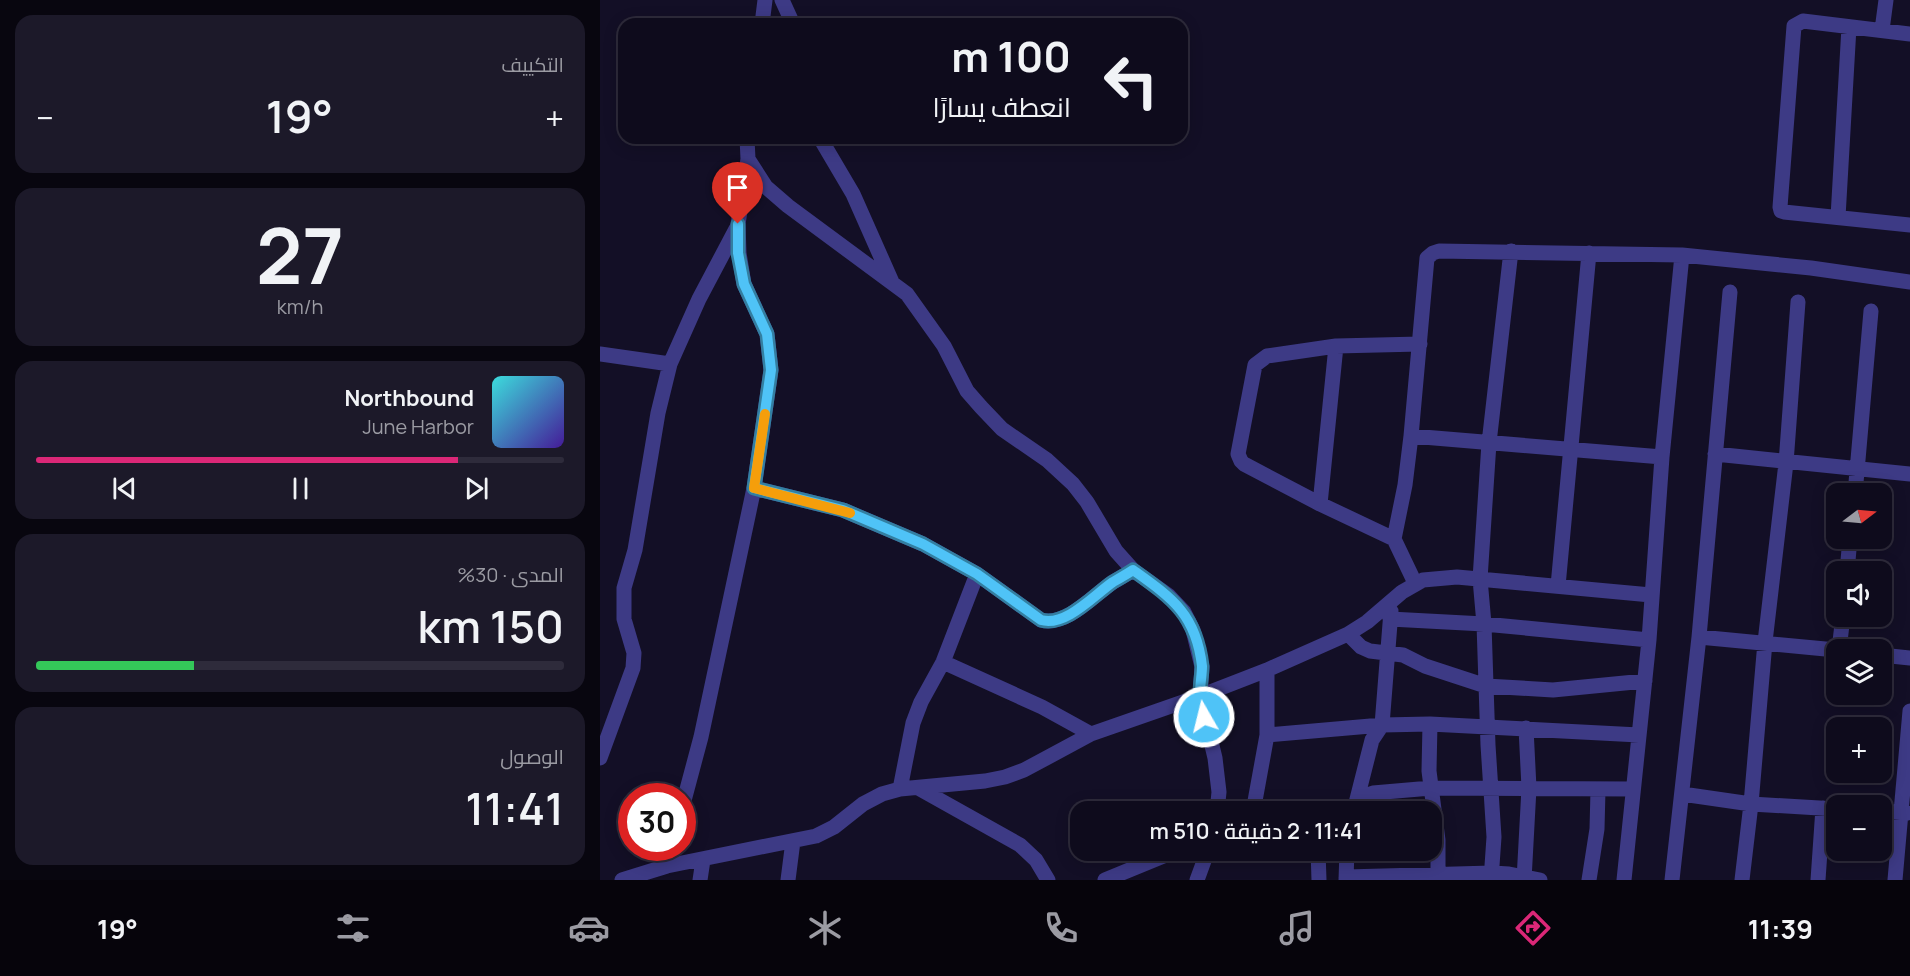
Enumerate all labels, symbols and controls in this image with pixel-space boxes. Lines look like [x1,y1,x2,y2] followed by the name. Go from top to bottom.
[951,27,1071,85] text: 100 m
[1092,42,1170,120] icon: left
[501,51,564,78] text: التكييف
[266,85,333,147] text: 19°
[932,88,1071,125] text: انعطف يسارًا
[36,95,54,140] text: −
[545,95,564,140] text: +
[712,162,763,224] pin
[721,171,754,204] icon: arrive
[256,201,344,307] text: 27
[277,293,323,320] text: km/h
[344,383,474,413] text: Northbound
[362,413,474,440] text: June Harbor
[108,472,141,505] icon: previous
[284,472,317,505] icon: pause
[460,472,493,505] icon: next
[1826,483,1892,549] north arrow
[1826,483,1892,861] map controls
[457,561,564,588] text: المدى · 30%
[1826,561,1892,627] button: sound
[418,595,564,657] text: 150 km
[1826,639,1892,705] button: layers
[1172,685,1236,749] position arrow
[1826,717,1892,783] button: +
[500,743,564,770] text: الوصول
[465,777,564,839] text: 11:41
[618,783,696,861] speed limit sign: 30
[1826,795,1892,861] button: −
[1149,816,1363,846] text: 11:41 · 2 دقيقة · 510 m
[332,907,374,949] icon: filters
[568,907,610,949] icon: car
[804,907,846,949] icon: climate
[1040,907,1082,949] icon: phone
[1276,907,1318,949] icon: music
[1512,907,1554,949] icon: directions
[97,910,138,947] text: 19°
[1748,910,1813,947] text: 11:39

